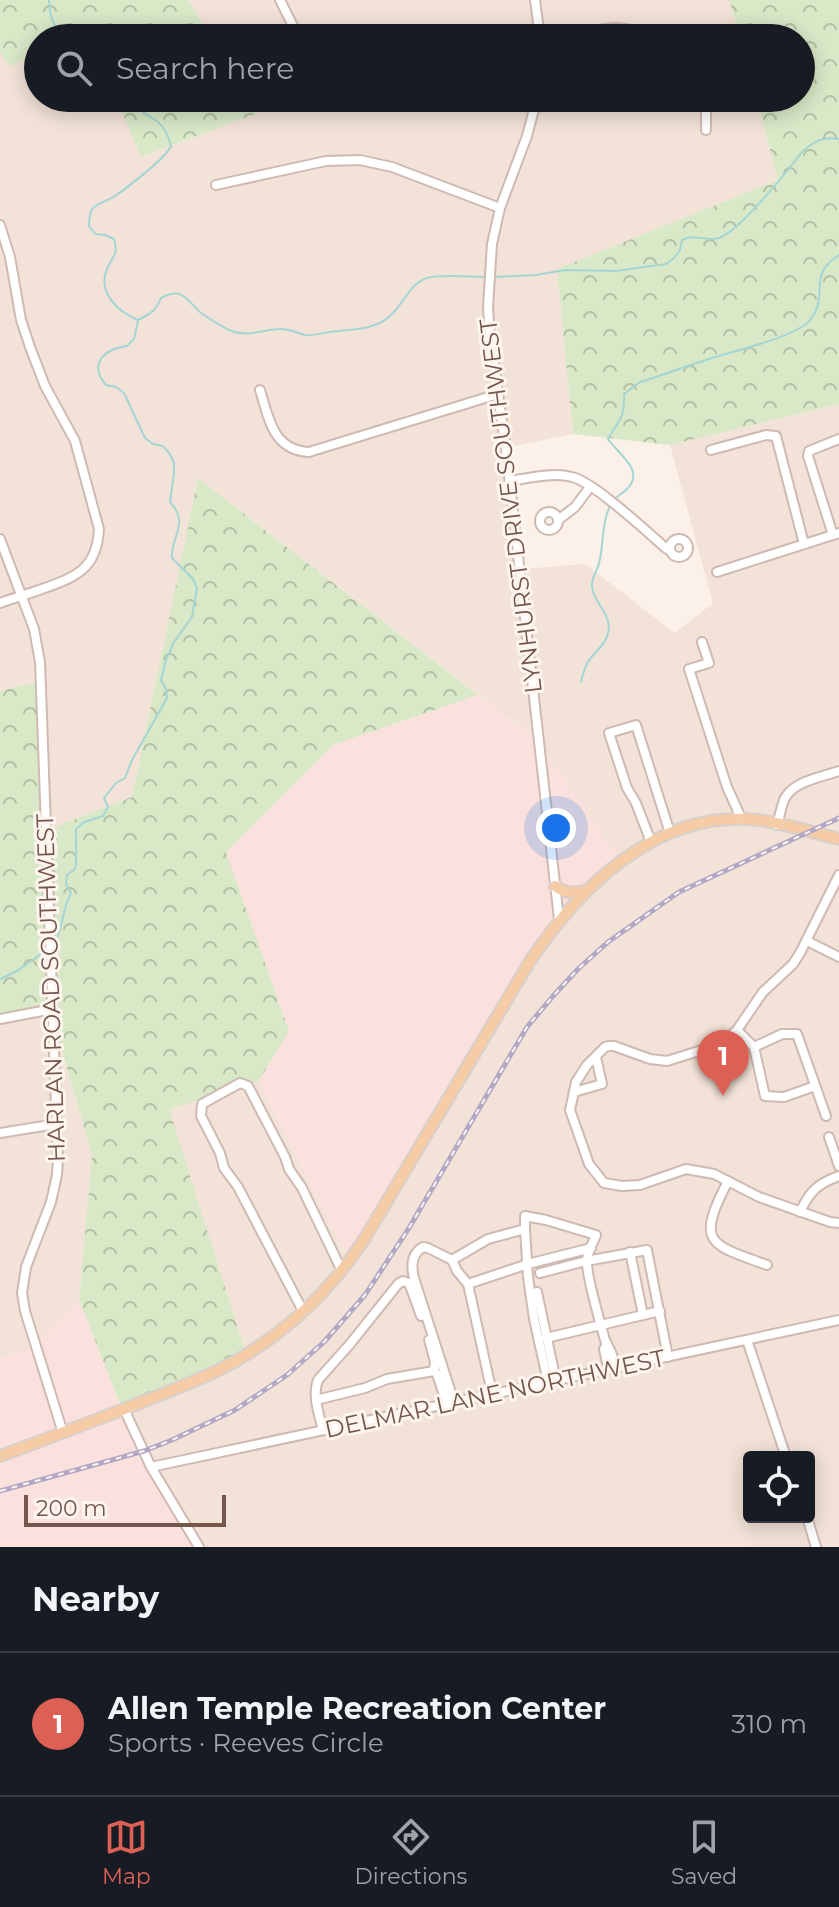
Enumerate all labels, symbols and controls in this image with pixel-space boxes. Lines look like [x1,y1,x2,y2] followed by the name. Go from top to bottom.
[24,24,815,112] search box
[52,46,96,90] icon: search
[116,50,294,87] text: Search here
[473,317,548,695] street label: LYNHURST DRIVE SOUTHWEST
[536,808,576,848] your location
[30,813,71,1163] street label: HARLAN ROAD SOUTHWEST
[697,1030,749,1096] pin: 1
[322,1343,668,1444] street label: DELMAR LANE NORTHWEST
[743,1451,815,1523] map controls
[743,1451,815,1523] button: locate
[24,1491,226,1527] scale bar
[36,1495,107,1522] text: 200 m
[32,1578,159,1620] text: Nearby
[108,1690,606,1727] text: Allen Temple Recreation Center
[53,1708,63,1740] text: 1
[731,1708,807,1740] text: 310 m
[108,1727,384,1759] text: Sports · Reeves Circle
[102,1815,151,1890] tab: Map
[355,1815,467,1890] tab: Directions
[671,1815,737,1890] tab: Saved

